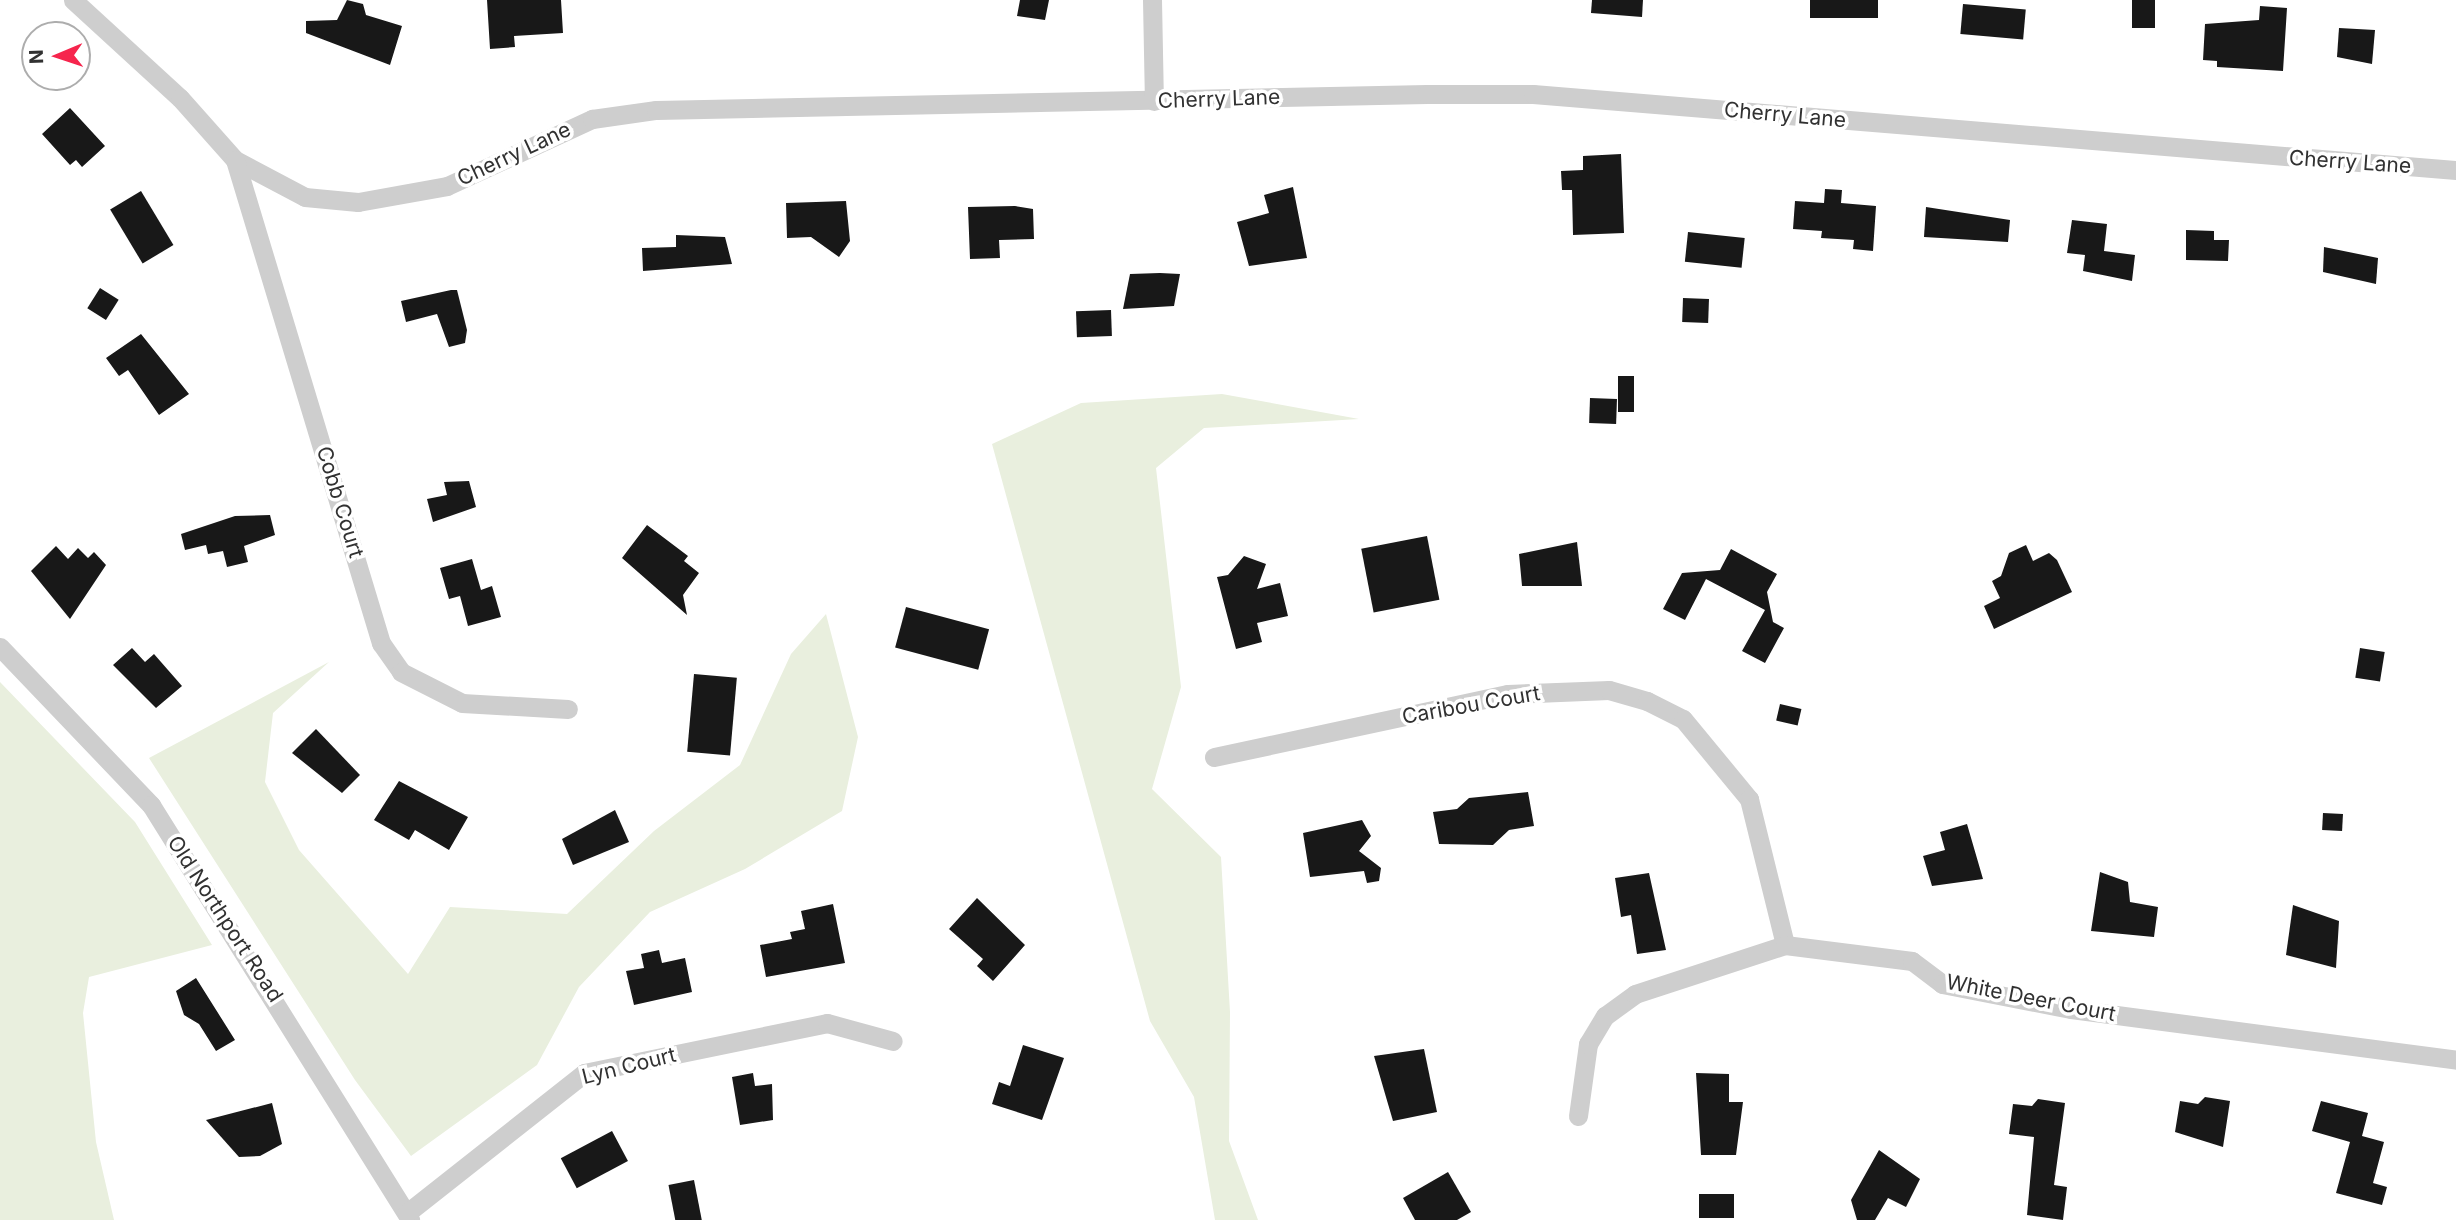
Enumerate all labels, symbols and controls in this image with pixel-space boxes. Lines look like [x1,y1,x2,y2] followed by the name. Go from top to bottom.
[21,21,91,91] north arrow
[25,49,48,64] text: N
[1157,84,1281,114] street label: Cherry Lane
[1723,97,1847,133] street label: Cherry Lane
[453,117,575,191] street label: Cherry Lane
[2288,145,2412,179] street label: Cherry Lane
[311,443,369,561] street label: Cobb Court
[1400,680,1542,730] street label: Caribou Court
[162,831,288,1007] street label: Old Northport Road
[1944,969,2118,1027] street label: White Deer Court
[579,1042,679,1090] street label: Lyn Court

